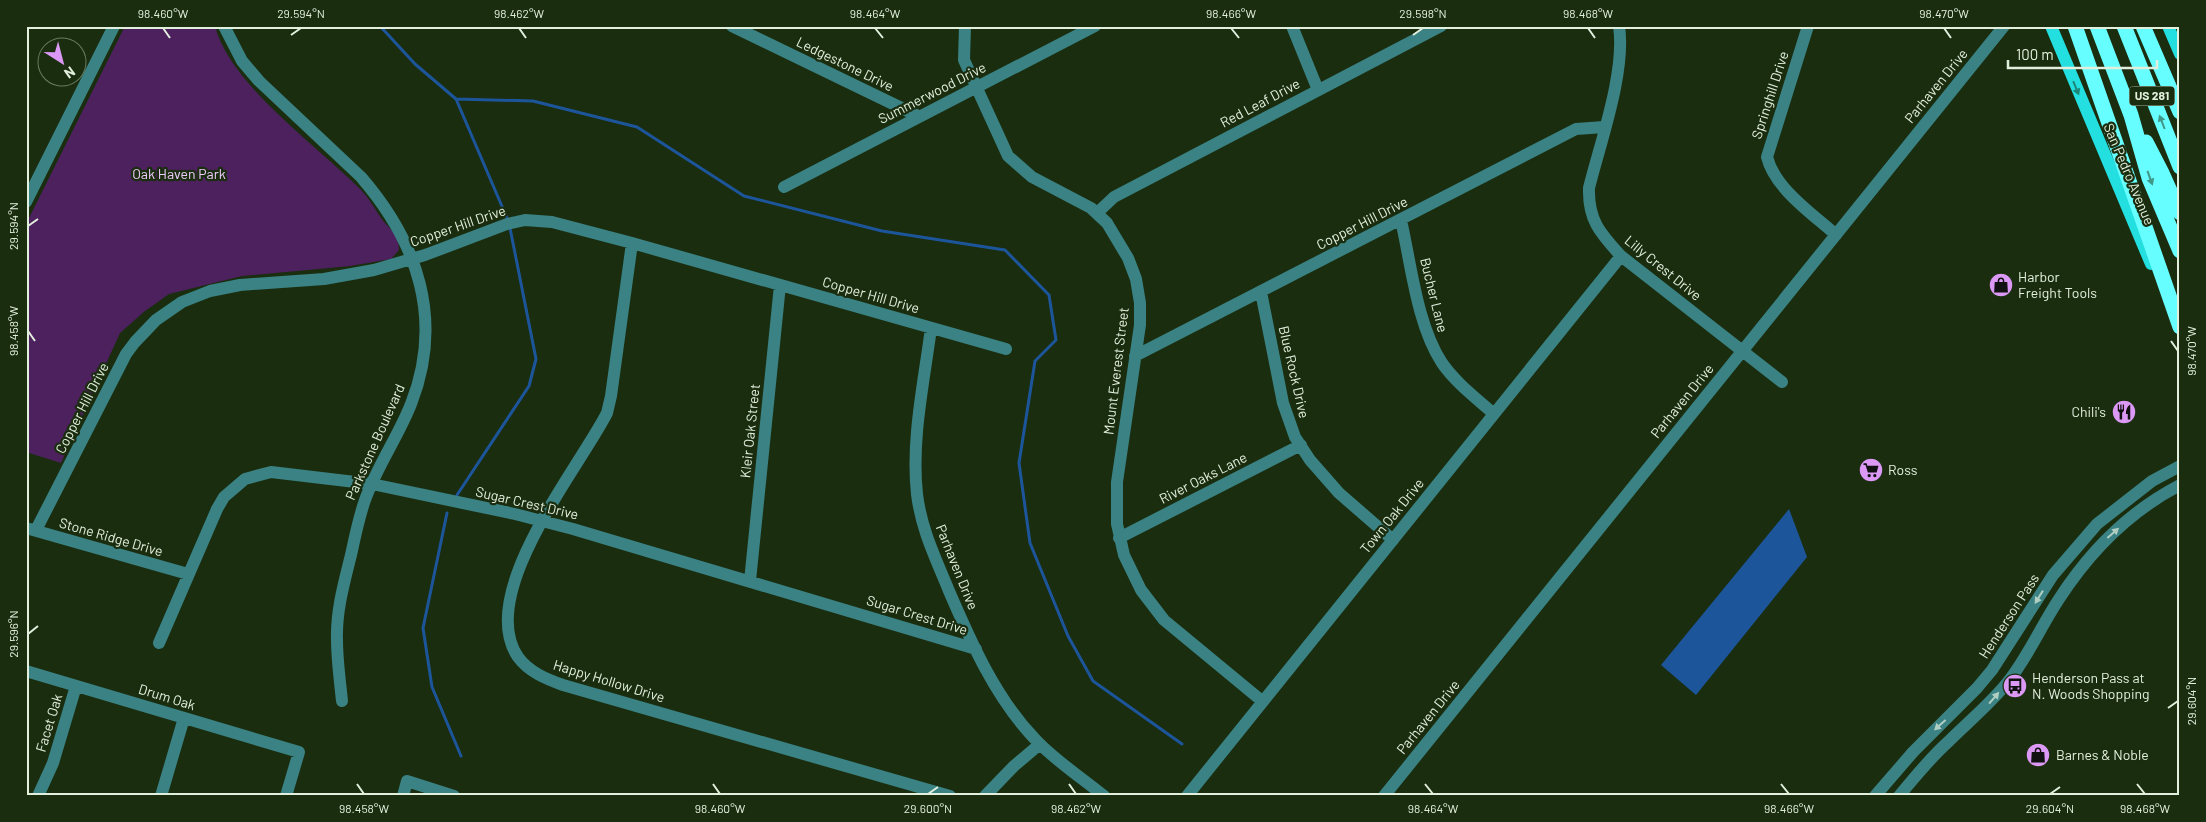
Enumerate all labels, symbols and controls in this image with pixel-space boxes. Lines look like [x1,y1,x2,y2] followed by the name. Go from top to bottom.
[138,6,189,20] text: 98.460°W
[277,6,325,20] text: 29.594°N
[494,6,545,20] text: 98.462°W
[850,6,901,20] text: 98.464°W
[1206,6,1256,20] text: 98.466°W
[1399,6,1447,20] text: 29.598°N
[1563,6,1613,20] text: 98.468°W
[1919,6,1969,20] text: 98.470°W
[794,33,897,94] street label: Ledgestone Drive
[38,38,88,88] north arrow
[2008,38,2157,70] scale bar
[1901,45,1971,126] street label: Parhaven Drive
[2016,45,2054,63] text: 100 m
[1747,49,1792,141] street label: Springhill Drive
[875,58,988,127] street label: Summerwood Drive
[61,63,79,83] text: N
[1217,74,1303,131] street label: Red Leaf Drive
[2073,80,2081,95] one-way arrow
[2130,86,2174,105] road number: US 281
[2158,114,2165,129] one-way arrow
[2100,120,2159,227] street label: San Pedro Avenue
[132,165,226,182] park label: Oak Haven Park
[2146,171,2154,186] one-way arrow
[1313,192,1410,253] street label: Copper Hill Drive
[408,201,508,250] street label: Copper Hill Drive
[6,202,20,250] text: 29.594°N
[1621,231,1705,304] street label: Lilly Crest Drive
[1417,256,1452,334] street label: Bucher Lane
[2018,268,2097,301] place label: Harbor Freight Tools
[1988,272,2014,298] shop icon: Harbor Freight Tools
[821,273,922,316] street label: Copper Hill Drive
[6,306,20,356] text: 98.458°W
[1099,306,1132,436] street label: Mount Everest Street
[1276,324,1313,420] street label: Blue Rock Drive
[2184,326,2198,376] text: 98.470°W
[51,359,112,456] street label: Copper Hill Drive
[1647,360,1717,441] street label: Parhaven Drive
[341,381,408,502] street label: Parkstone Boulevard
[736,383,763,479] street label: Kleir Oak Street
[2111,399,2137,425] restaurant icon: Chili's
[2071,403,2106,420] place label: Chili's
[1156,448,1249,507] street label: River Oaks Lane
[1858,457,1884,483] supermarket icon: Ross
[1888,461,1918,478] place label: Ross
[1356,475,1427,557] street label: Town Oak Drive
[474,482,580,523] street label: Sugar Crest Drive
[57,514,165,559] street label: Stone Ridge Drive
[933,522,982,612] street label: Parhaven Drive
[2107,527,2120,538] one-way arrow
[1975,570,2042,661] street label: Henderson Pass
[865,591,970,638] street label: Sugar Crest Drive
[2034,591,2043,604] one-way arrow
[6,610,20,658] text: 29.596°N
[551,655,667,706] street label: Happy Hollow Drive
[2032,669,2150,702] place label: Henderson Pass at N. Woods Shopping
[2002,673,2028,699] bus stop icon: Henderson Pass at N. Woods Shopping
[1393,676,1463,757] street label: Parhaven Drive
[2184,677,2198,725] text: 29.604°N
[137,680,198,713] street label: Drum Oak
[32,692,65,754] street label: Facet Oak
[1988,692,1999,704] one-way arrow
[1934,719,1946,731] one-way arrow
[2025,742,2051,768] shop icon: Barnes & Noble
[2056,746,2149,763] place label: Barnes & Noble
[339,801,389,815] text: 98.458°W
[695,801,746,815] text: 98.460°W
[904,801,952,815] text: 29.600°N
[1051,801,1102,815] text: 98.462°W
[1408,801,1459,815] text: 98.464°W
[1764,801,1814,815] text: 98.466°W
[2026,801,2074,815] text: 29.604°N
[2120,801,2170,815] text: 98.468°W

